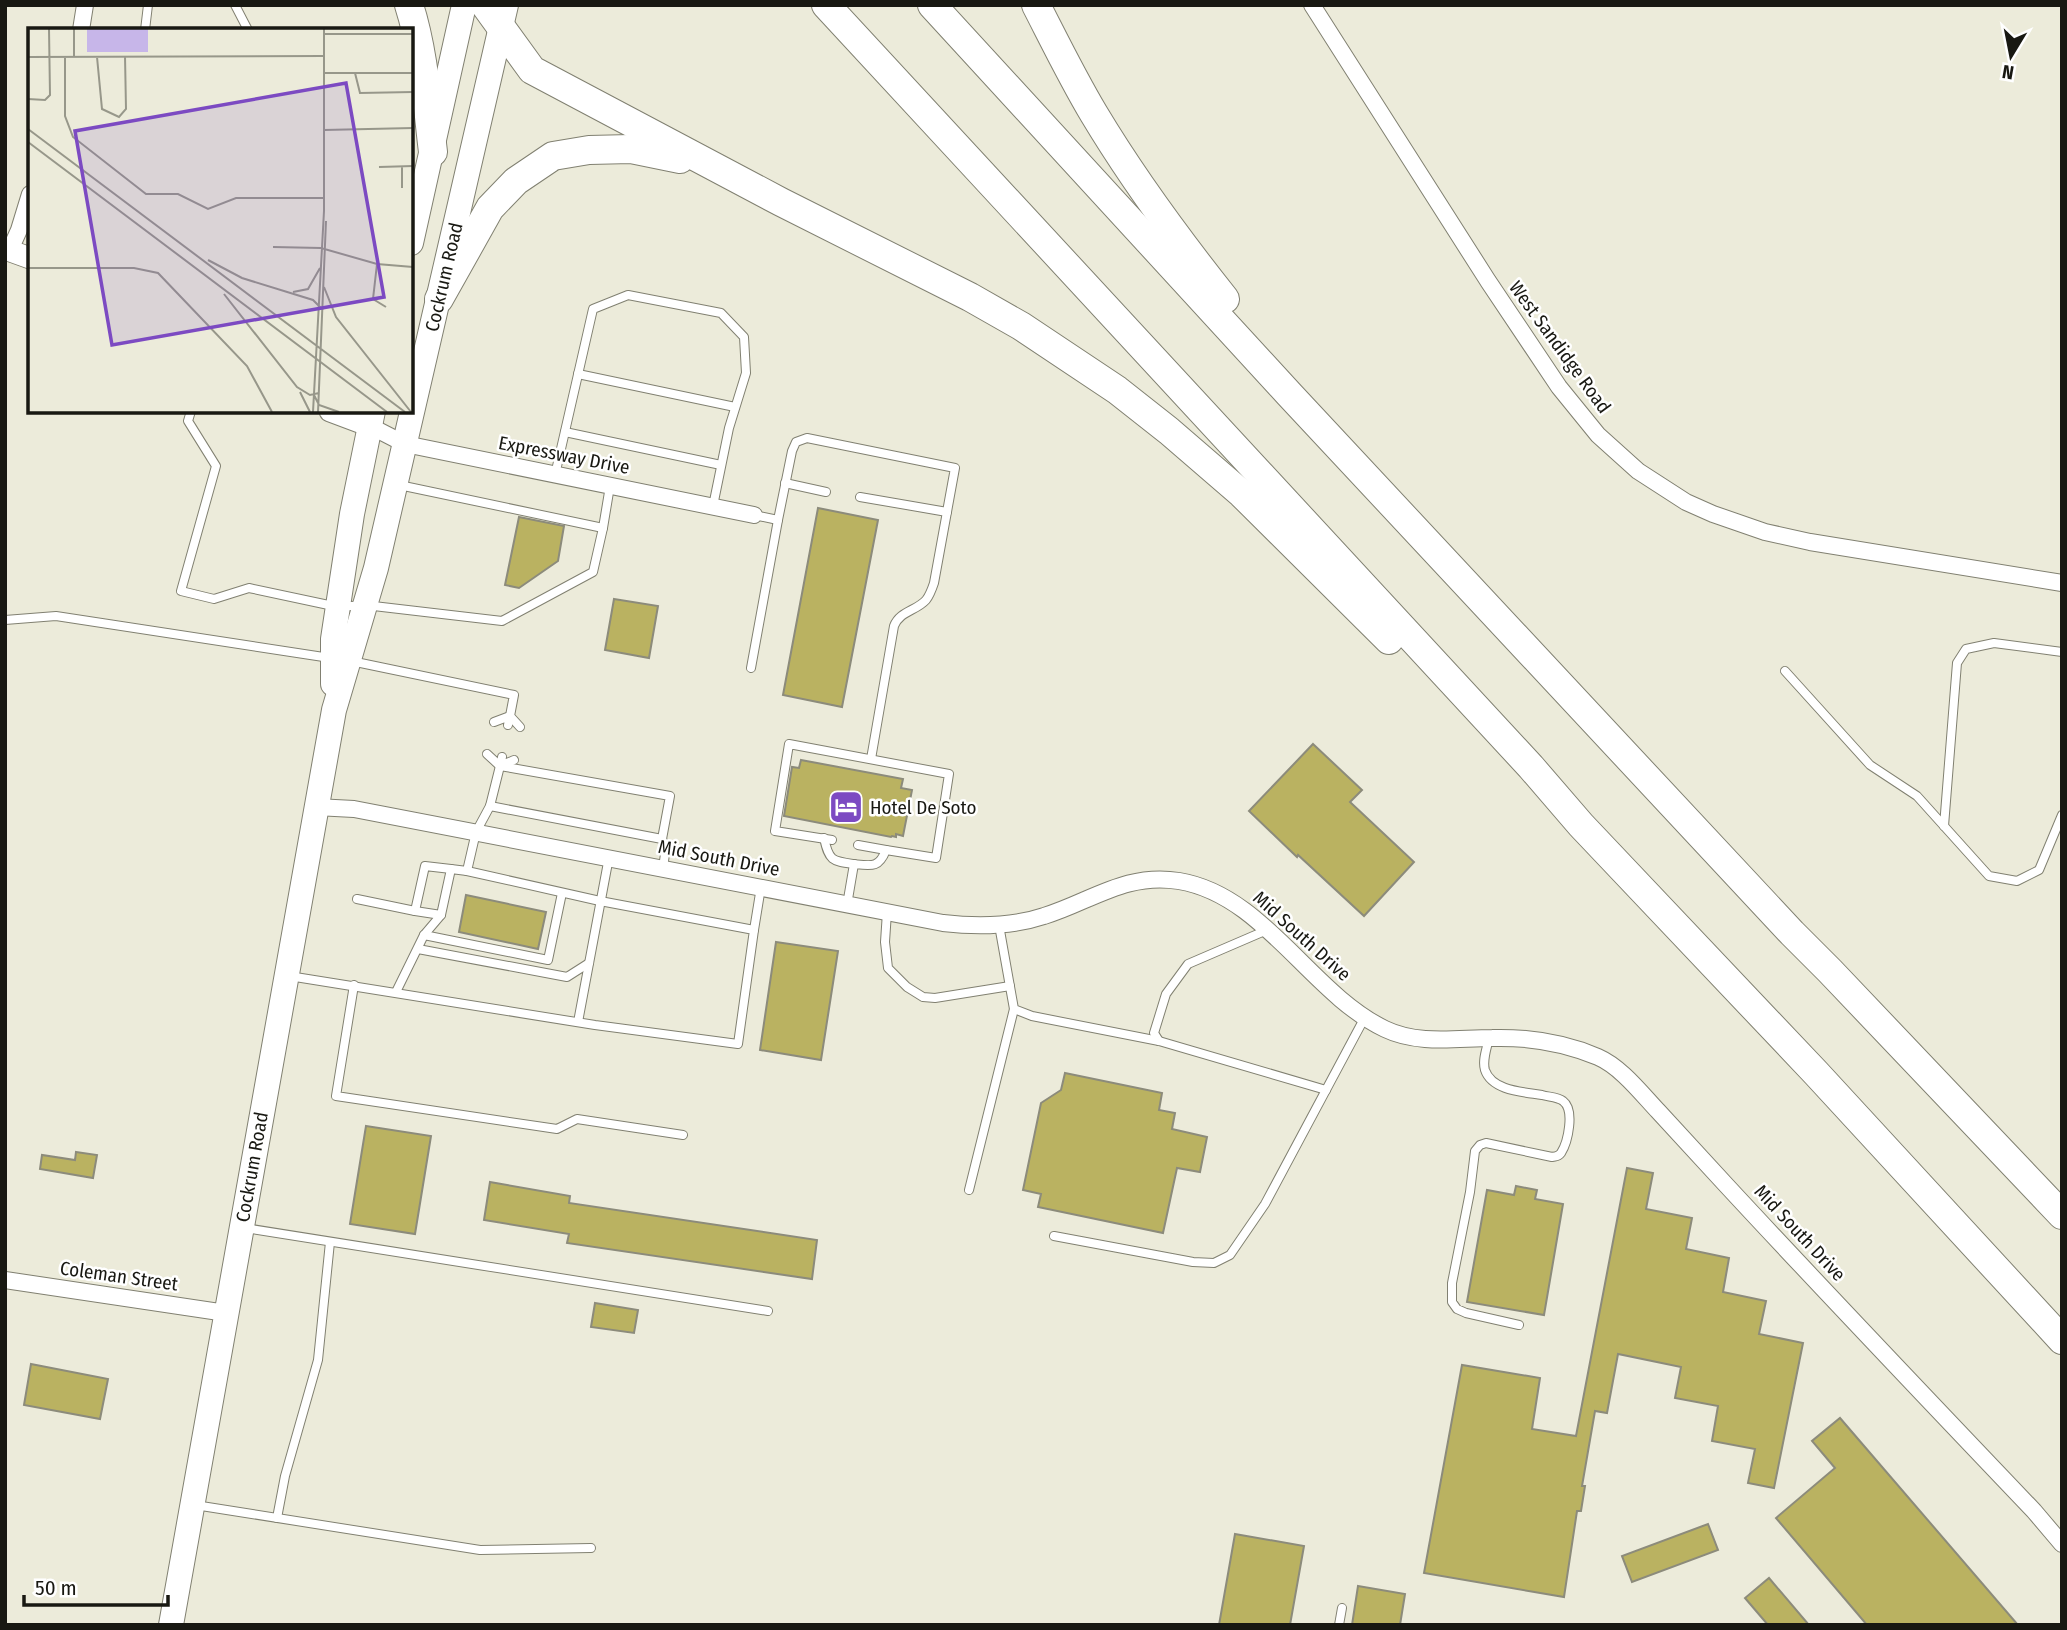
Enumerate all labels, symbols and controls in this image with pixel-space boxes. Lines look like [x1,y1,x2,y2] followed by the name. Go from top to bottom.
[1976,21,2046,91] north arrow
[28,28,413,413] inset map
[2001,60,2016,85] text: N
[420,220,468,334] street label: Cockrum Road
[1504,276,1616,418] street label: West Sandidge Road
[496,431,632,479] street label: Expressway Drive
[827,788,865,826] hotel icon: Hotel De Soto
[870,796,977,819] place label: Hotel De Soto
[656,835,782,881] street label: Mid South Drive
[1249,886,1355,986] street label: Mid South Drive
[231,1110,273,1224] street label: Cockrum Road
[1750,1180,1850,1286] street label: Mid South Drive
[59,1256,180,1296] street label: Coleman Street
[24,1564,168,1608] scale bar
[35,1575,77,1601] text: 50 m

